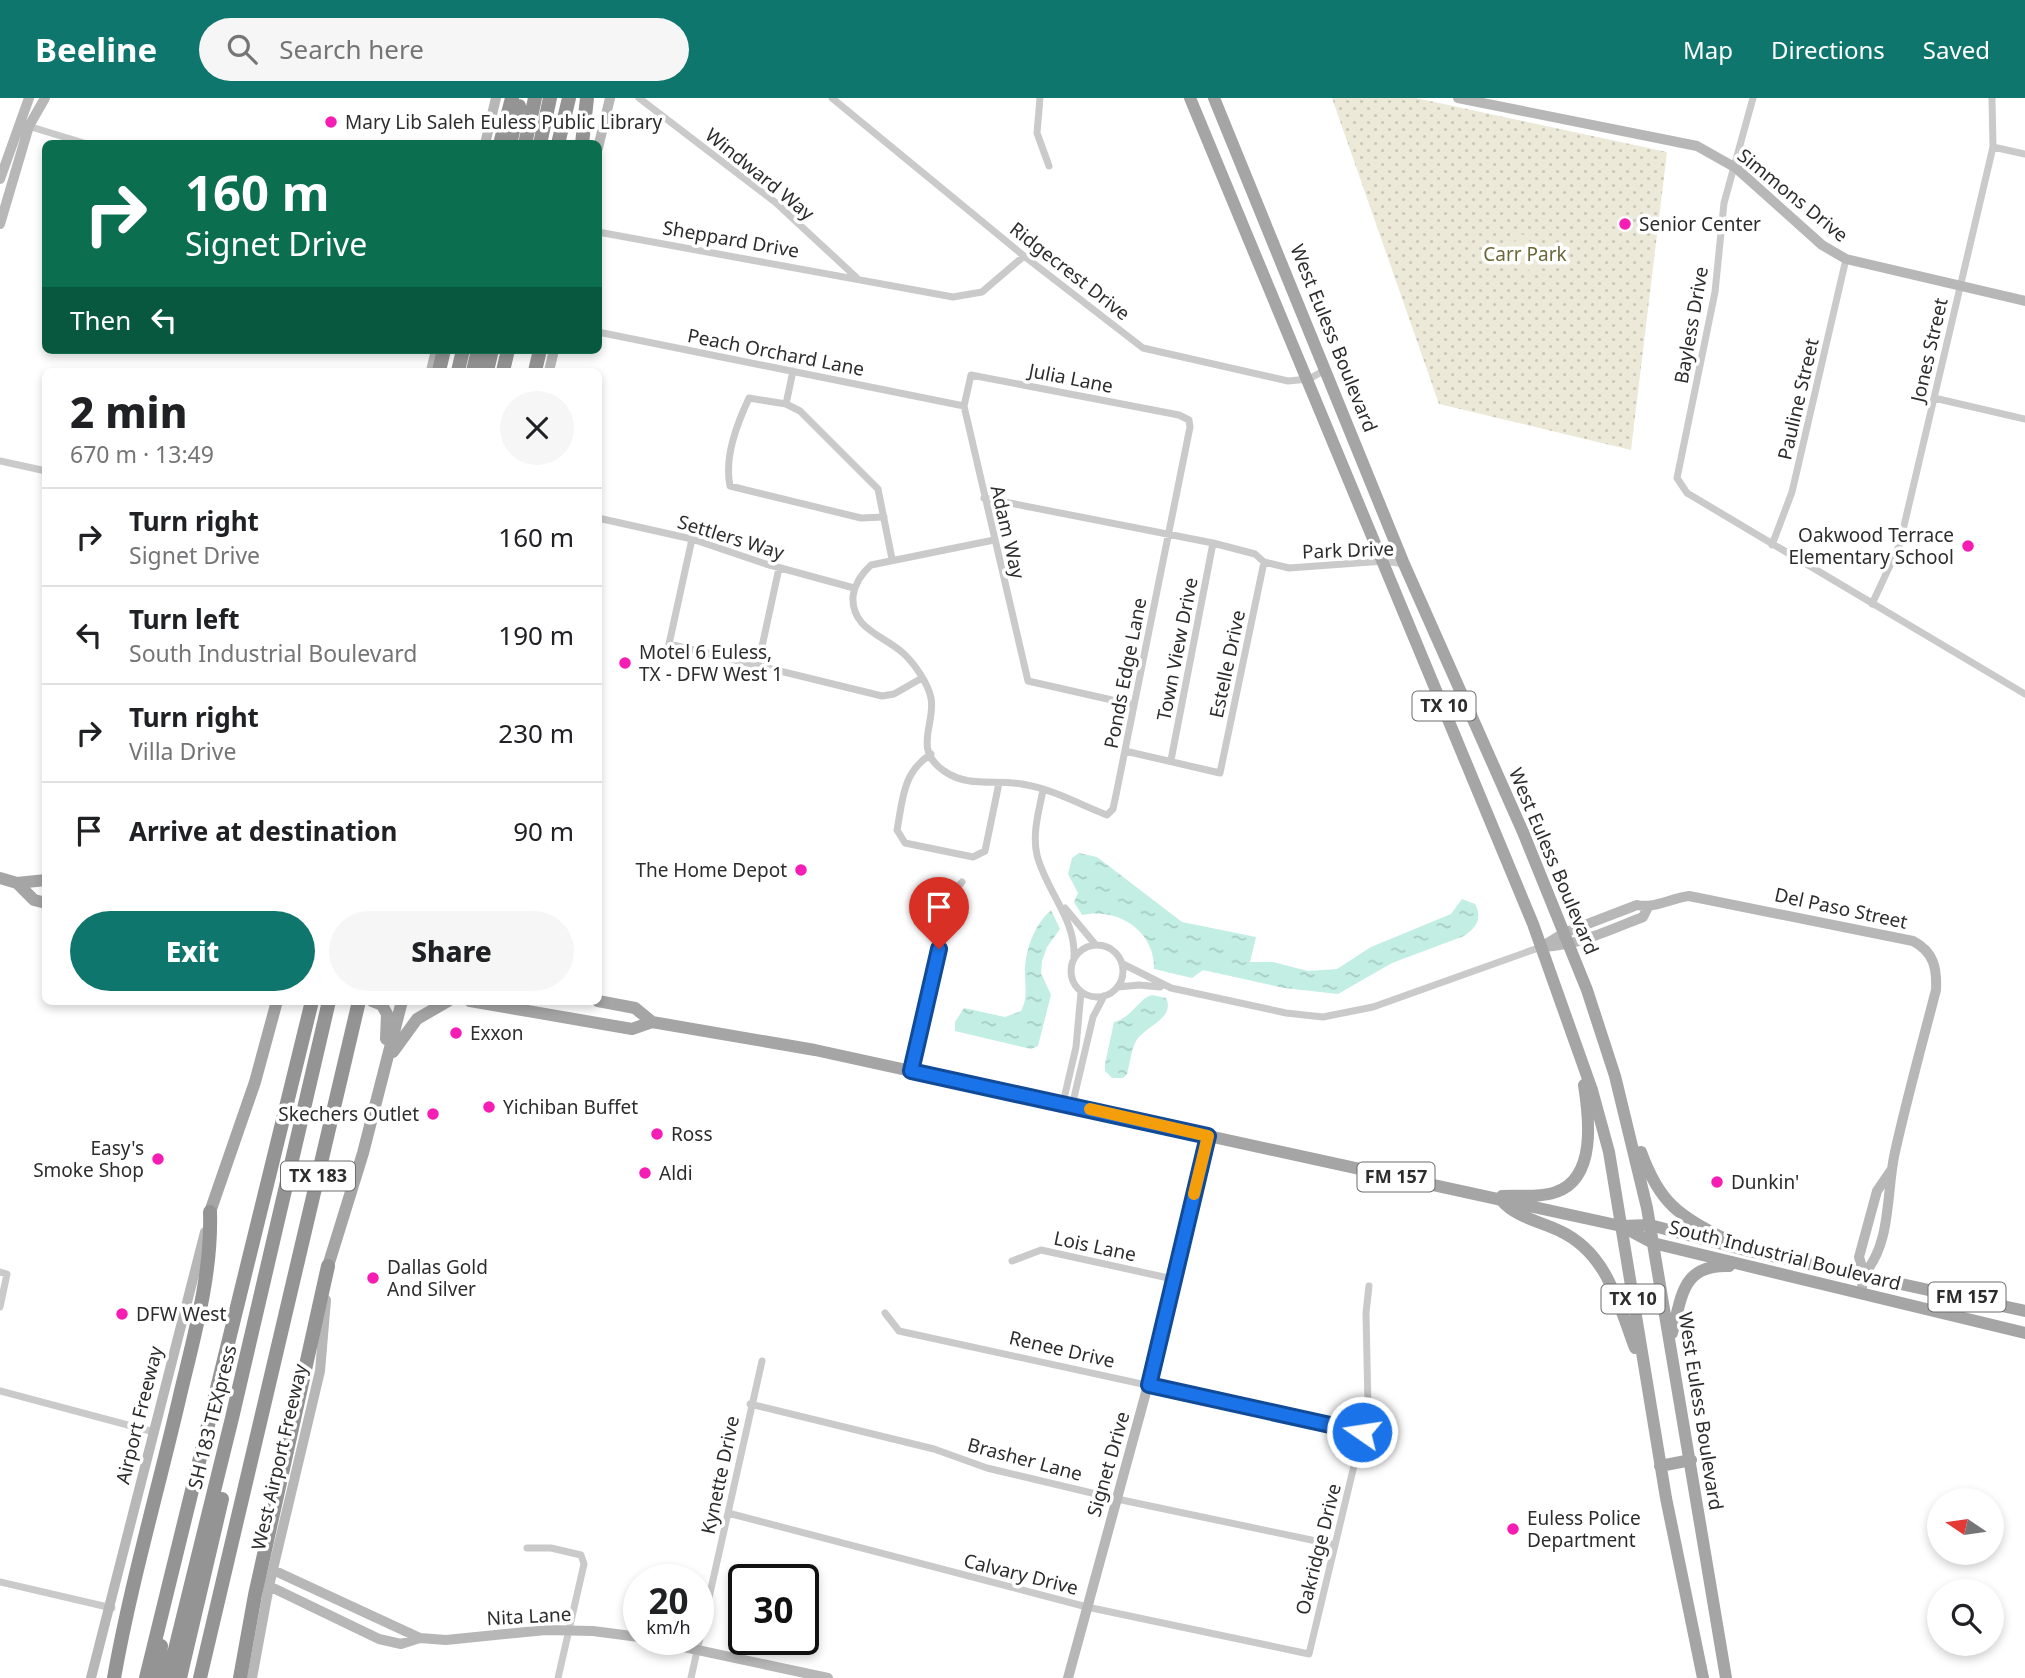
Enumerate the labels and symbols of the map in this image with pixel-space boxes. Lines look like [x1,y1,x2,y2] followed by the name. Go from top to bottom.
[345,109,663,135] place label: Mary Lib Saleh Euless Public Library
[323,114,339,130] marker: Mary Lib Saleh Euless Public Library
[700,122,820,226] street label: Windward Way
[1732,142,1854,248] street label: Simmons Drive
[1639,211,1761,237] place label: Senior Center
[661,214,801,264] street label: Sheppard Drive
[1004,216,1136,326] street label: Ridgecrest Drive
[1617,216,1633,232] marker: Senior Center
[1284,240,1384,436] street label: West Euless Boulevard
[1483,241,1567,267] park label: Carr Park
[1668,264,1714,386] street label: Bayless Drive
[1904,295,1954,407] street label: Jones Street
[685,322,867,382] street label: Peach Orchard Lane
[1771,335,1825,462] street label: Pauline Street
[1025,357,1115,399] street label: Julia Lane
[985,483,1031,581] street label: Adam Way
[675,508,788,566] street label: Settlers Way
[1788,522,1954,570] place label: Oakwood Terrace Elementary School
[1302,535,1394,565] street label: Park Drive
[1960,538,1976,554] marker: Oakwood Terrace Elementary School
[1150,575,1204,723] street label: Town View Drive
[1098,595,1152,751] street label: Ponds Edge Lane
[1203,608,1251,720] street label: Estelle Drive
[639,639,783,687] place label: Motel 6 Euless, TX - DFW West 1
[617,655,633,671] marker: Motel 6 Euless, TX - DFW West 1
[1412,692,1476,720] road number: TX 10
[1503,764,1605,958] street label: West Euless Boulevard
[635,857,787,883] place label: The Home Depot
[793,862,809,878] marker: The Home Depot
[909,877,969,949] pin
[1772,881,1910,935] street label: Del Paso Street
[470,1020,524,1046] place label: Exxon
[448,1025,464,1041] marker: Exxon
[503,1094,638,1120] place label: Yichiban Buffet
[481,1099,497,1115] marker: Yichiban Buffet
[278,1101,419,1127] place label: Skechers Outlet
[425,1106,441,1122] marker: Skechers Outlet
[671,1121,713,1147] place label: Ross
[649,1126,665,1142] marker: Ross
[33,1135,144,1183] place label: Easy's Smoke Shop
[150,1151,166,1167] marker: Easy's Smoke Shop
[659,1160,693,1186] place label: Aldi
[281,1162,355,1190] road number: TX 183
[1358,1162,1434,1192] road number: FM 157
[637,1165,653,1181] marker: Aldi
[1731,1169,1799,1195] place label: Dunkin'
[1709,1174,1725,1190] marker: Dunkin'
[1666,1214,1904,1296] street label: South Industrial Boulevard
[1051,1225,1139,1267] street label: Lois Lane
[387,1254,488,1302] place label: Dallas Gold And Silver
[365,1270,381,1286] marker: Dallas Gold And Silver
[1928,1282,2006,1312] road number: FM 157
[1602,1284,1664,1314] road number: TX 10
[136,1301,226,1327] place label: DFW West
[114,1306,130,1322] marker: DFW West
[1672,1310,1730,1512] street label: West Euless Boulevard
[1007,1324,1117,1374] street label: Renee Drive
[182,1342,242,1492] street label: SH 183 TEXpress
[109,1343,169,1487] street label: Airport Freeway
[245,1361,313,1553] street label: West Airport Freeway
[1325,1395,1399,1469] position arrow
[1081,1408,1135,1520] street label: Signet Drive
[695,1413,745,1537] street label: Kynette Drive
[965,1431,1085,1487] street label: Brasher Lane
[1289,1481,1347,1617] street label: Oakridge Drive
[1927,1488,2004,1564] north arrow
[1527,1505,1641,1553] place label: Euless Police Department
[1505,1521,1521,1537] marker: Euless Police Department
[961,1547,1081,1601] street label: Calvary Drive
[728,1564,819,1655] speed limit sign: 30
[486,1601,572,1631] street label: Nita Lane

